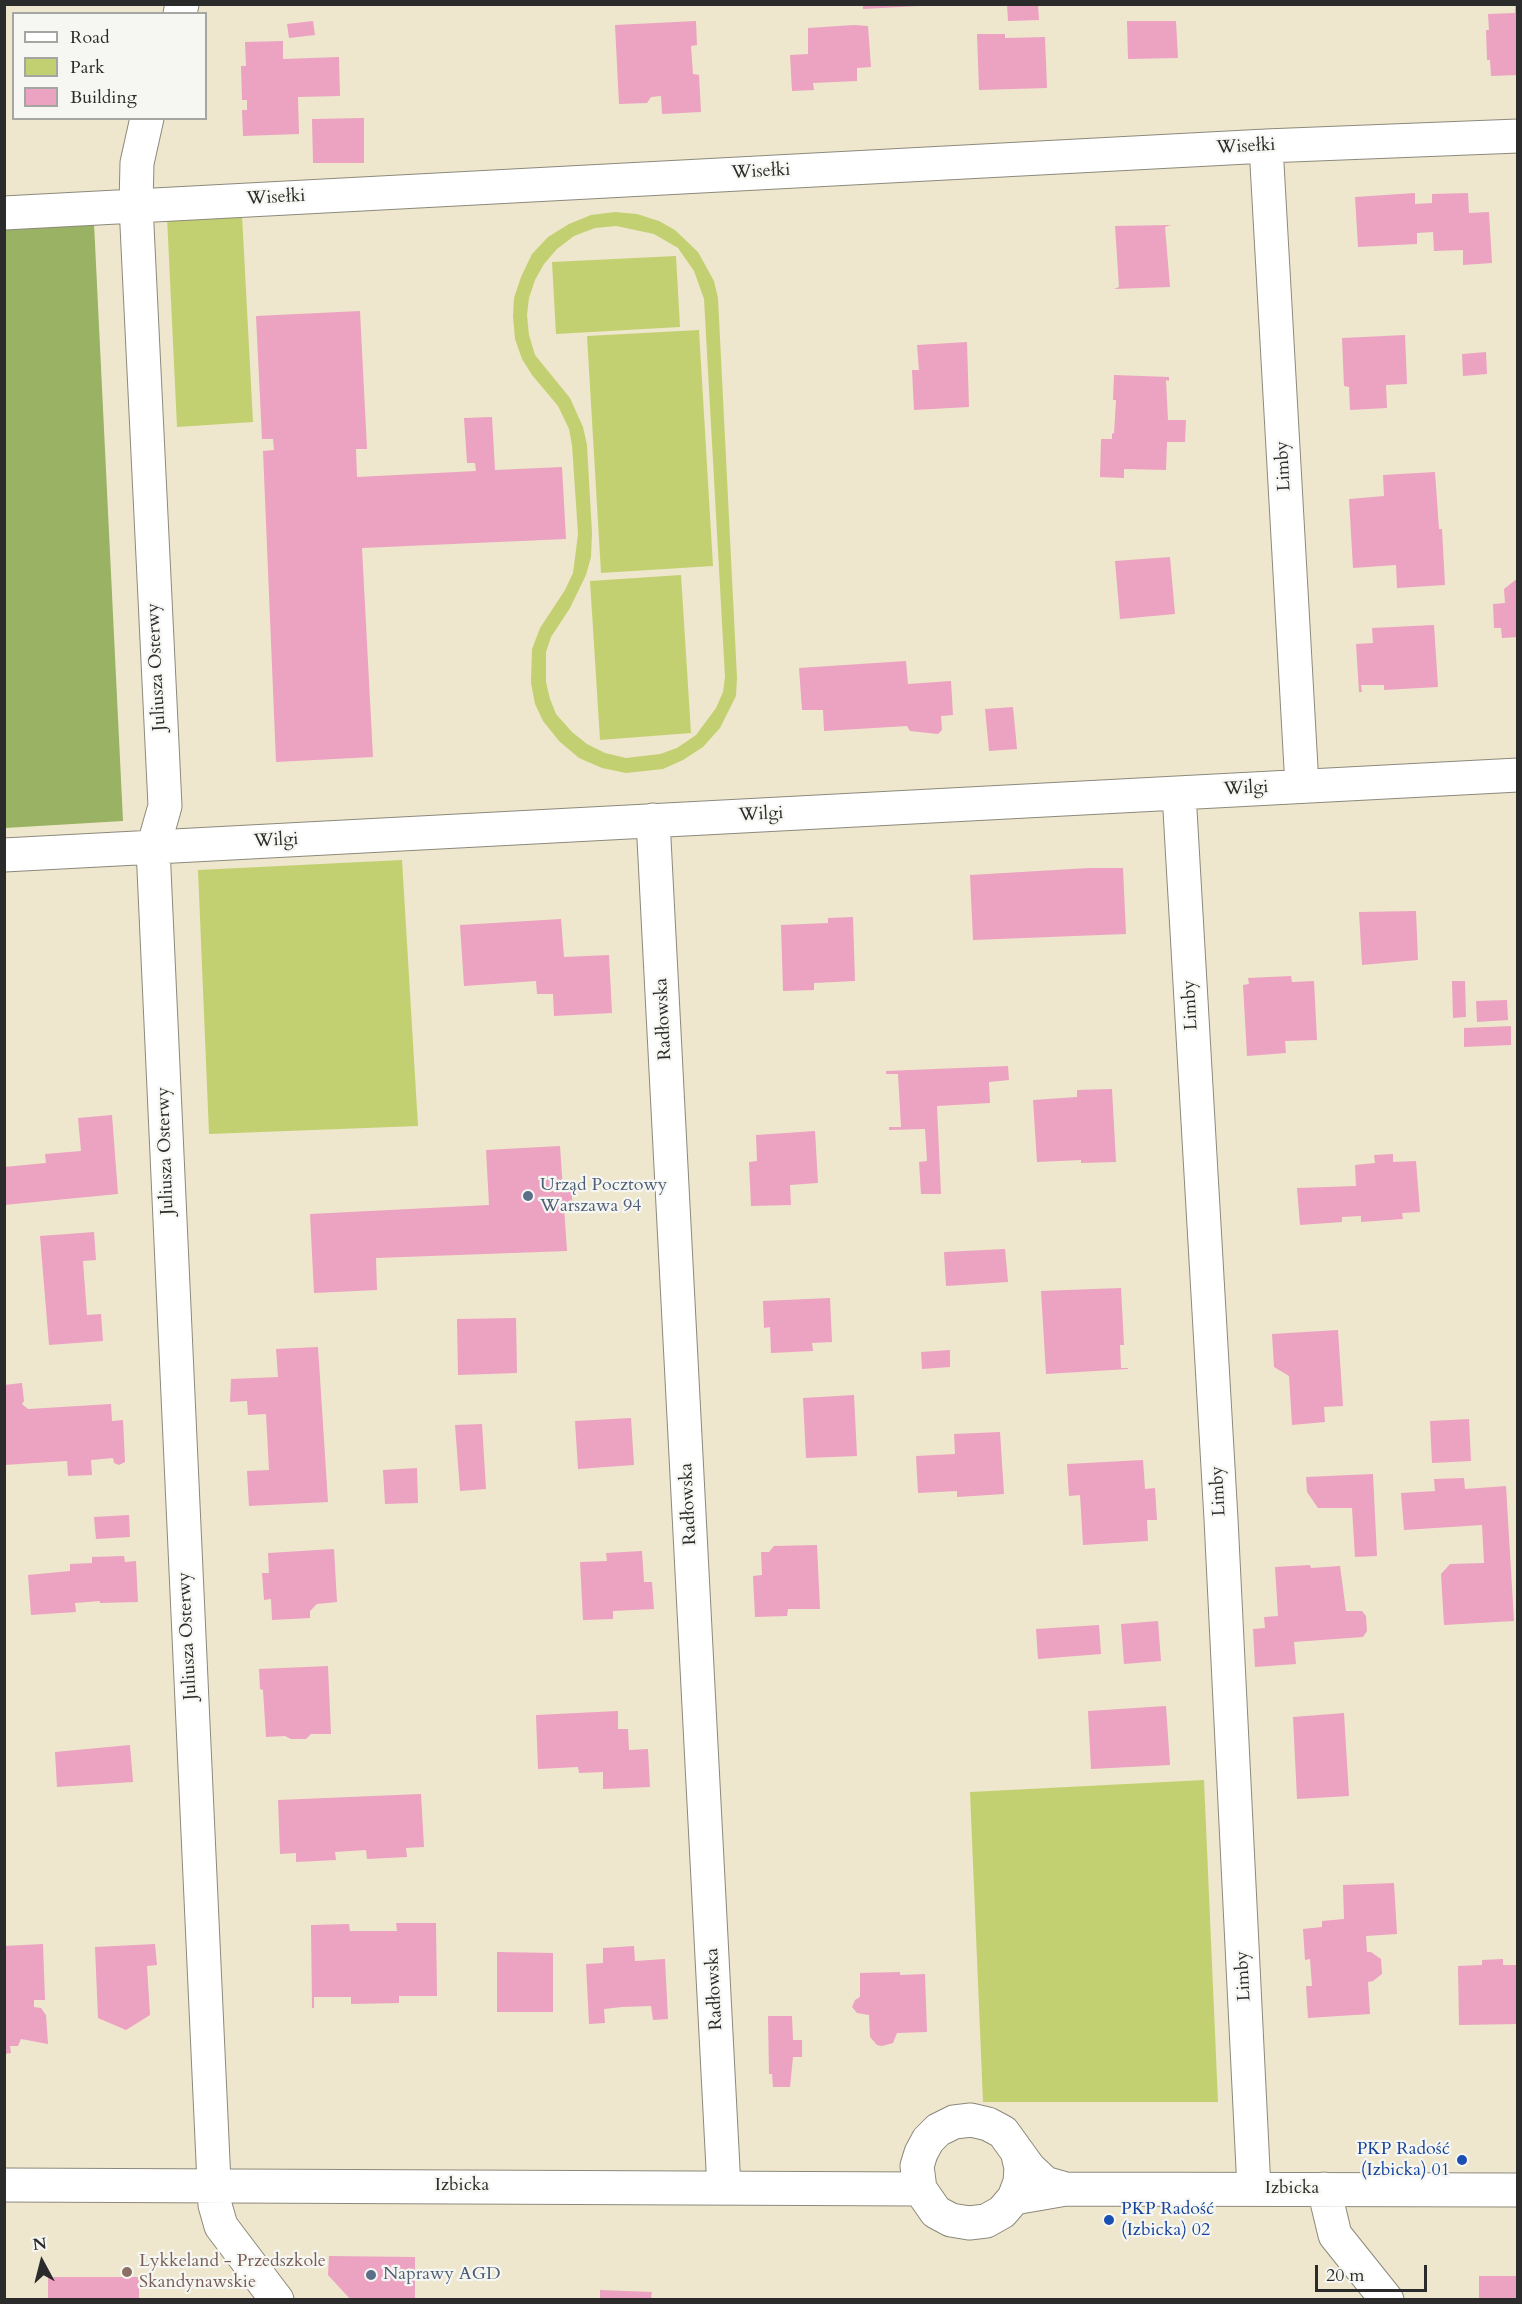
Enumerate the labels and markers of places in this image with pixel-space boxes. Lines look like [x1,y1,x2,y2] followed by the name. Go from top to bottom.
[540,1175,667,1218] place label: Urząd Pocztowy Warszawa 94
[521,1189,535,1203] marker: Urząd Pocztowy Warszawa 94
[1357,2139,1450,2182] place label: PKP Radość (Izbicka) 01
[1455,2153,1469,2167] marker: PKP Radość (Izbicka) 01
[1121,2199,1214,2242] place label: PKP Radość (Izbicka) 02
[1102,2213,1116,2227] marker: PKP Radość (Izbicka) 02
[139,2251,326,2294] place label: Lykkeland - Przedszkole Skandynawskie
[383,2264,501,2286] place label: Naprawy AGD
[120,2265,134,2279] marker: Lykkeland - Przedszkole Skandynawskie
[364,2268,378,2282] marker: Naprawy AGD

